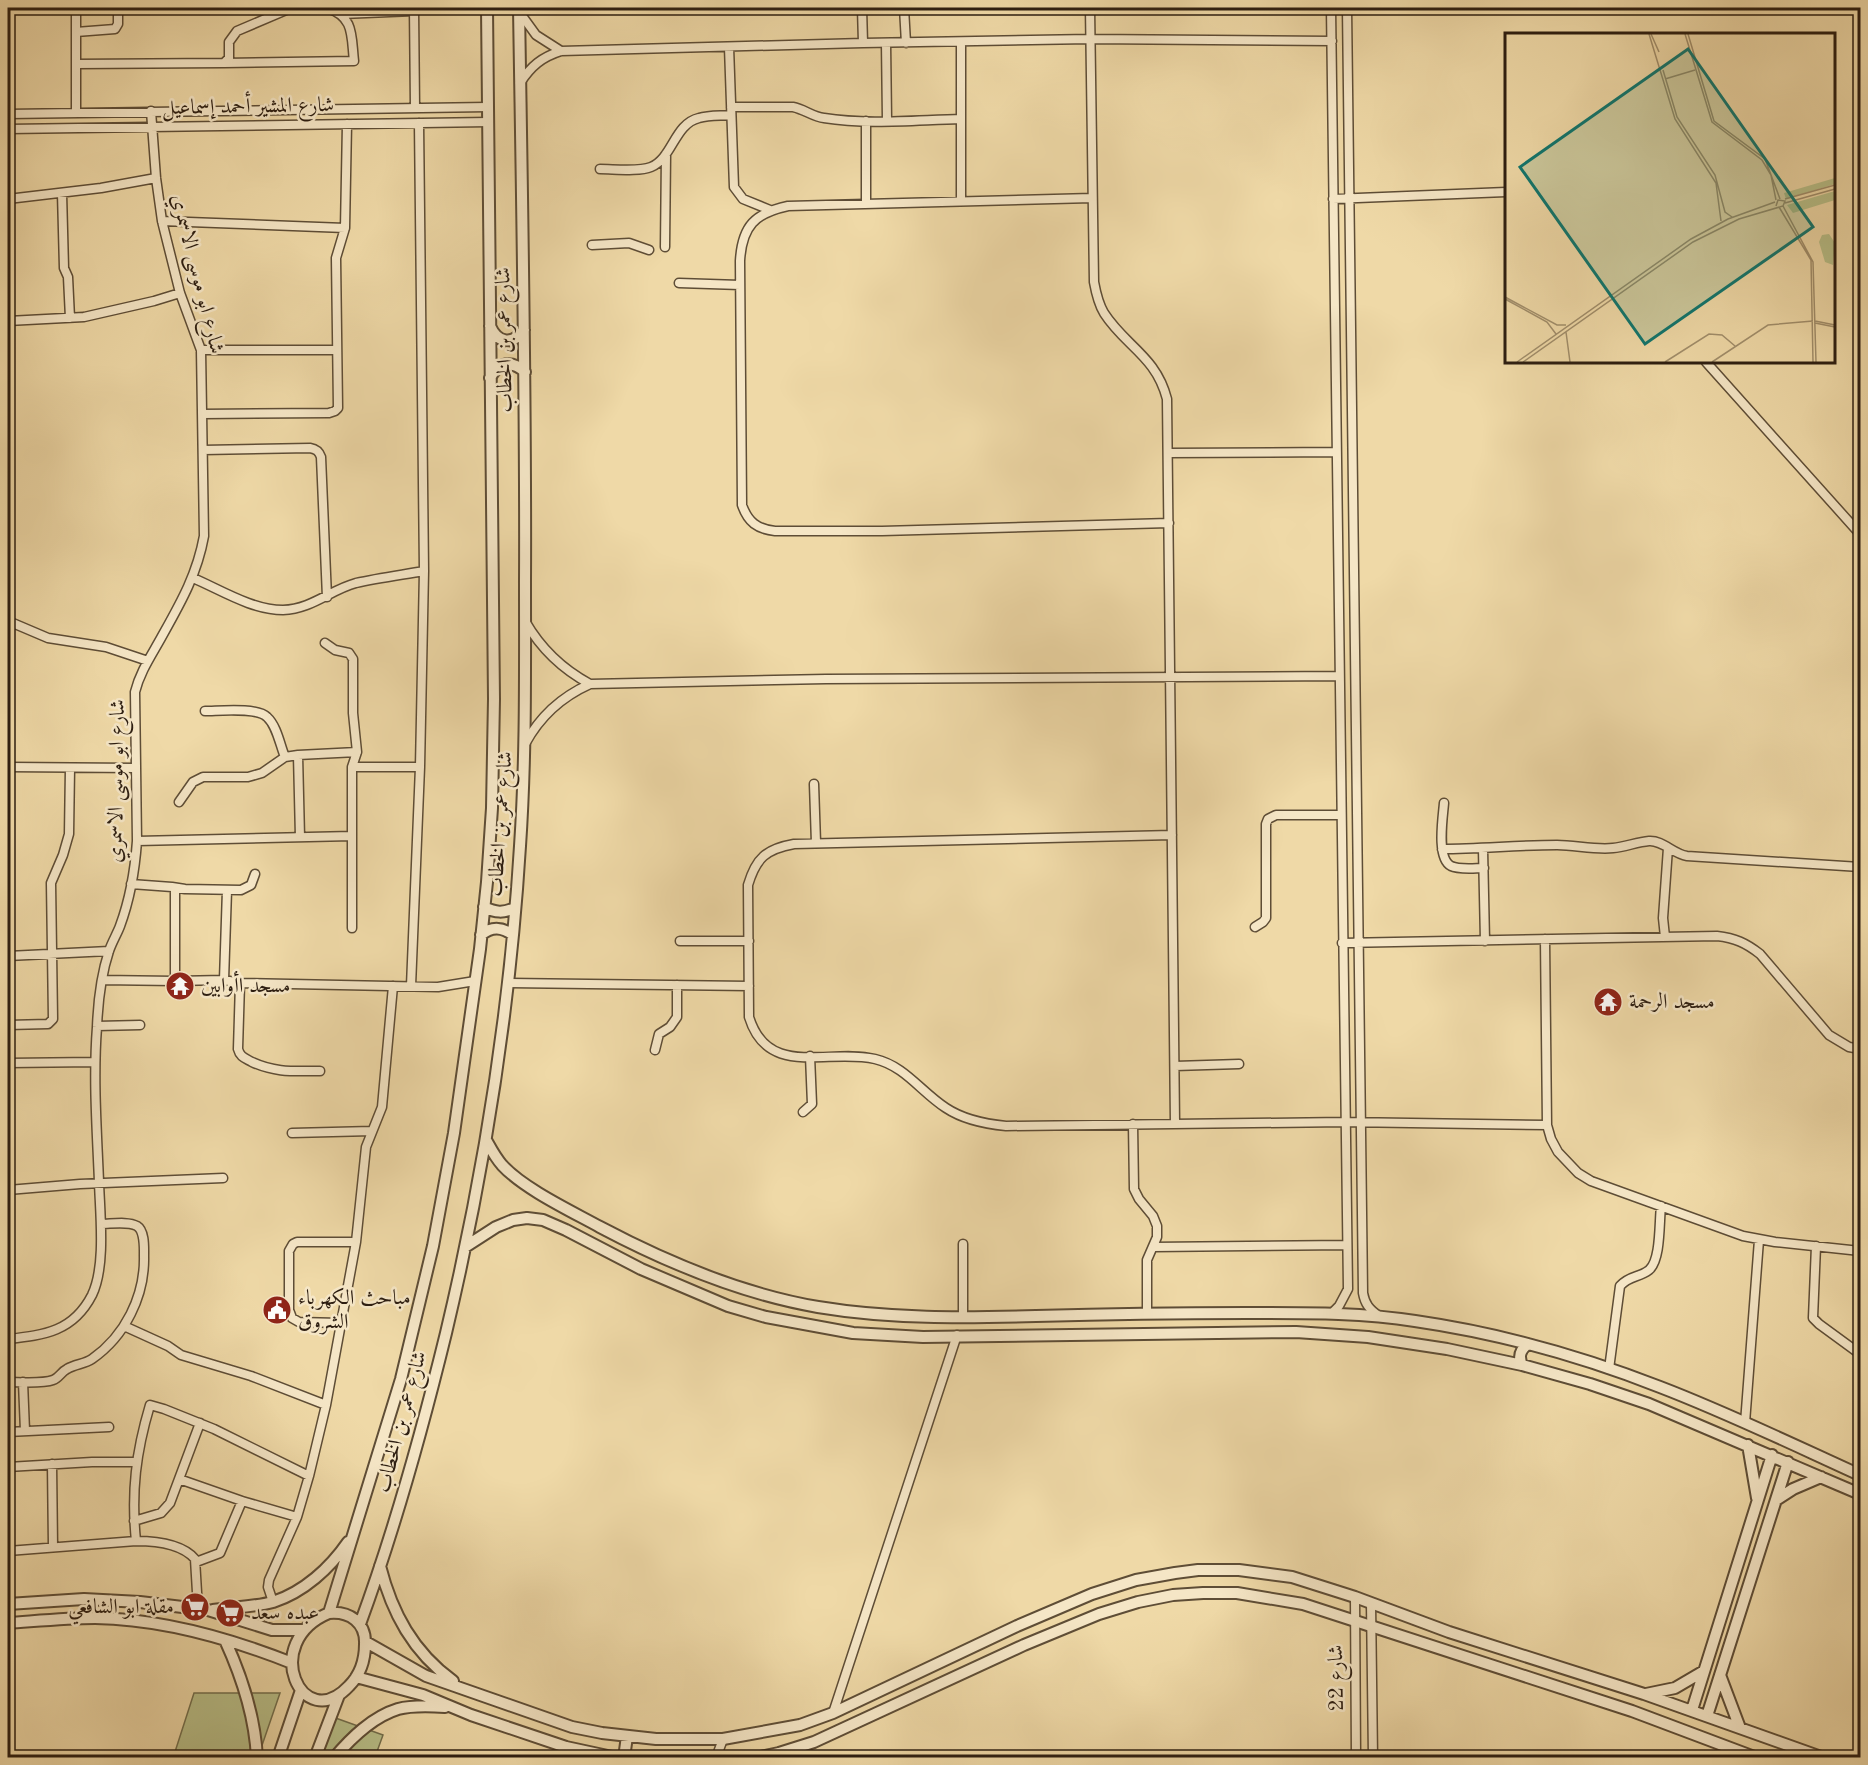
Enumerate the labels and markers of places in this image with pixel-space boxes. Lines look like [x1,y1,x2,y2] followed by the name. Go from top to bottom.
[164,970,196,1002] temple icon: مسجد اأوابين
[201,970,290,998] place label: مسجد اأوابين
[1592,986,1624,1018] temple icon: مسجد الرحمة
[1629,991,1715,1013] place label: مسجد الرحمة
[298,1287,411,1335] place label: مباحث الكهرباء الشروق
[261,1294,293,1326] public building icon: مباحث الكهرباء الشروق
[179,1591,211,1623] supermarket icon: مقلة ابو الشافعي
[68,1597,174,1625] place label: مقلة ابو الشافعي
[214,1597,246,1629] supermarket icon: عبده سعد
[251,1603,319,1625] place label: عبده سعد

